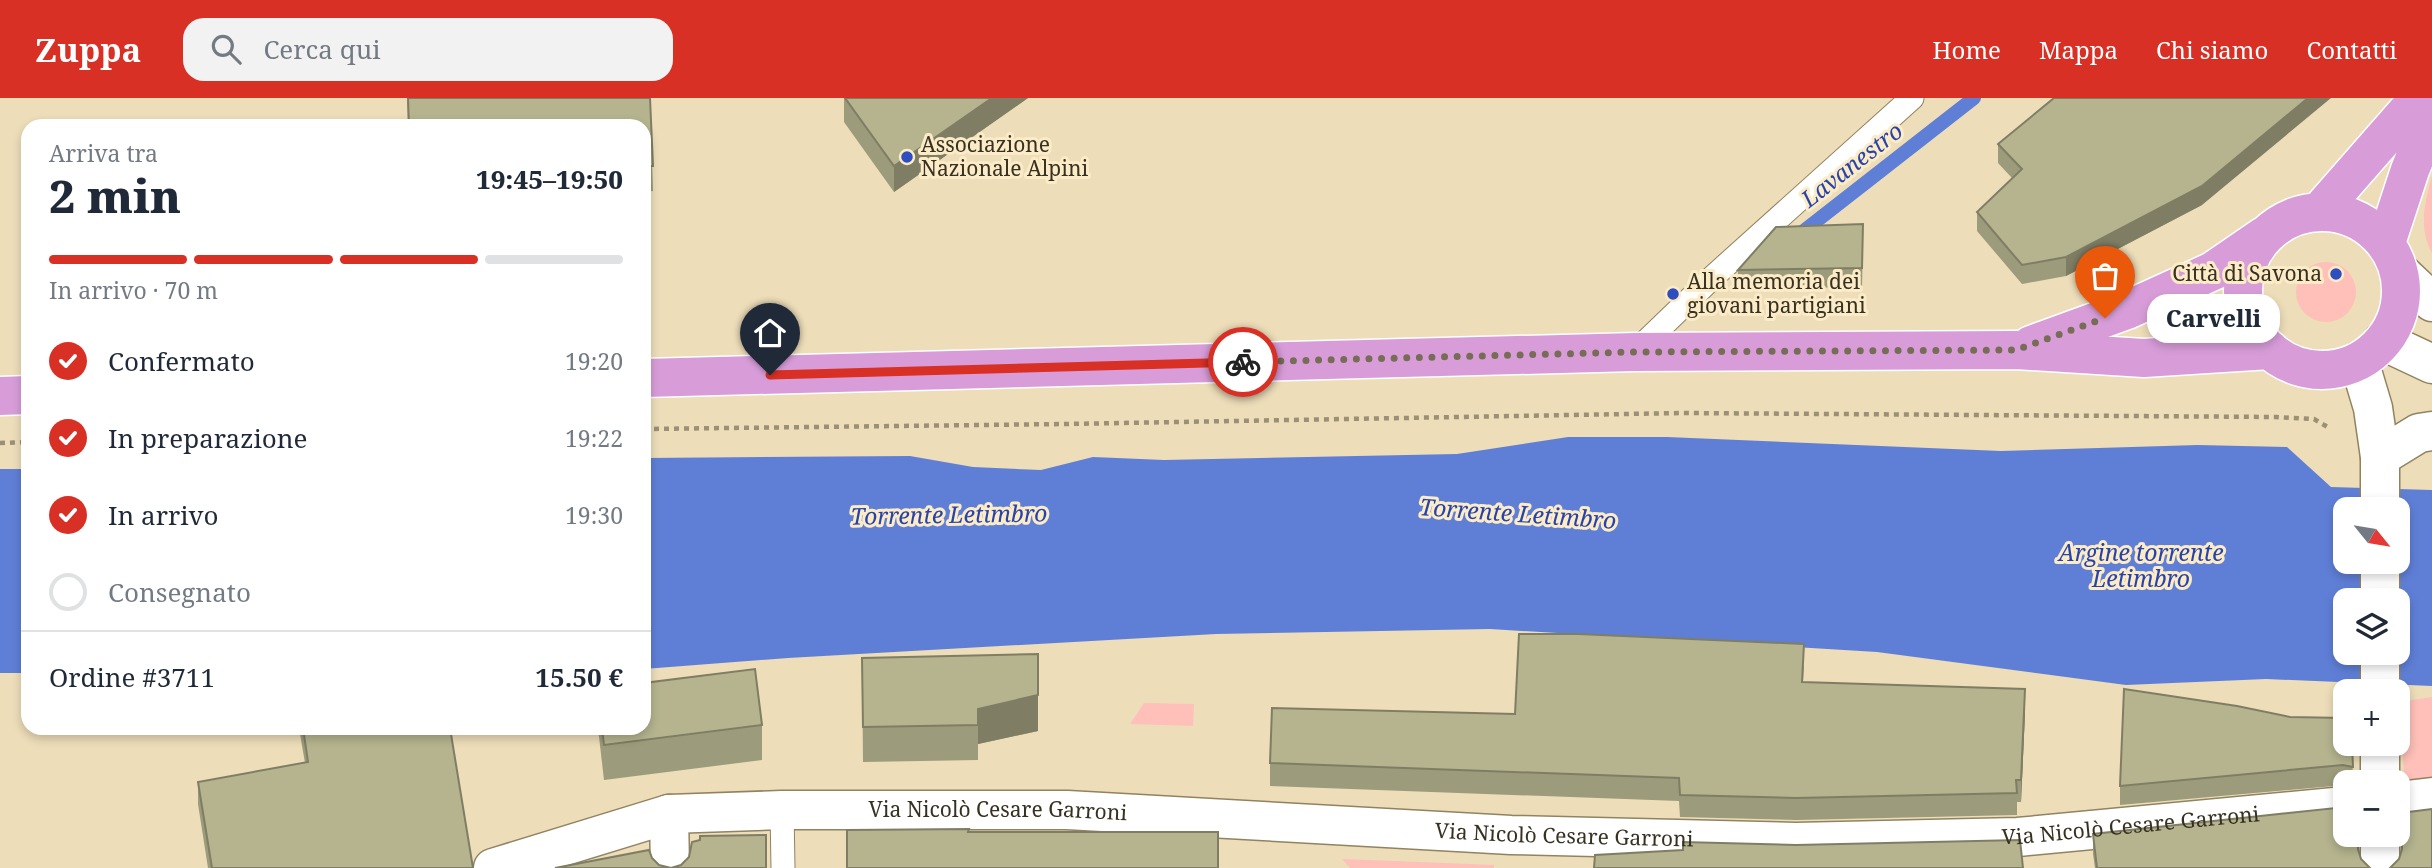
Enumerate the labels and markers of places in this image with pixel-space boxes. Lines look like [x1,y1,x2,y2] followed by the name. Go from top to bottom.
[921,130,1088,182] place label: Associazione Nazionale Alpini
[899,149,915,165] marker: Associazione Nazionale Alpini
[2075,246,2135,318] pin
[2172,259,2322,287] place label: Città di Savona
[2328,266,2344,282] marker: Città di Savona
[1687,267,1866,319] place label: Alla memoria dei giovani partigiani
[1665,286,1681,302] marker: Alla memoria dei giovani partigiani
[2147,294,2280,342] callout: Carvelli
[740,303,800,375] pin

